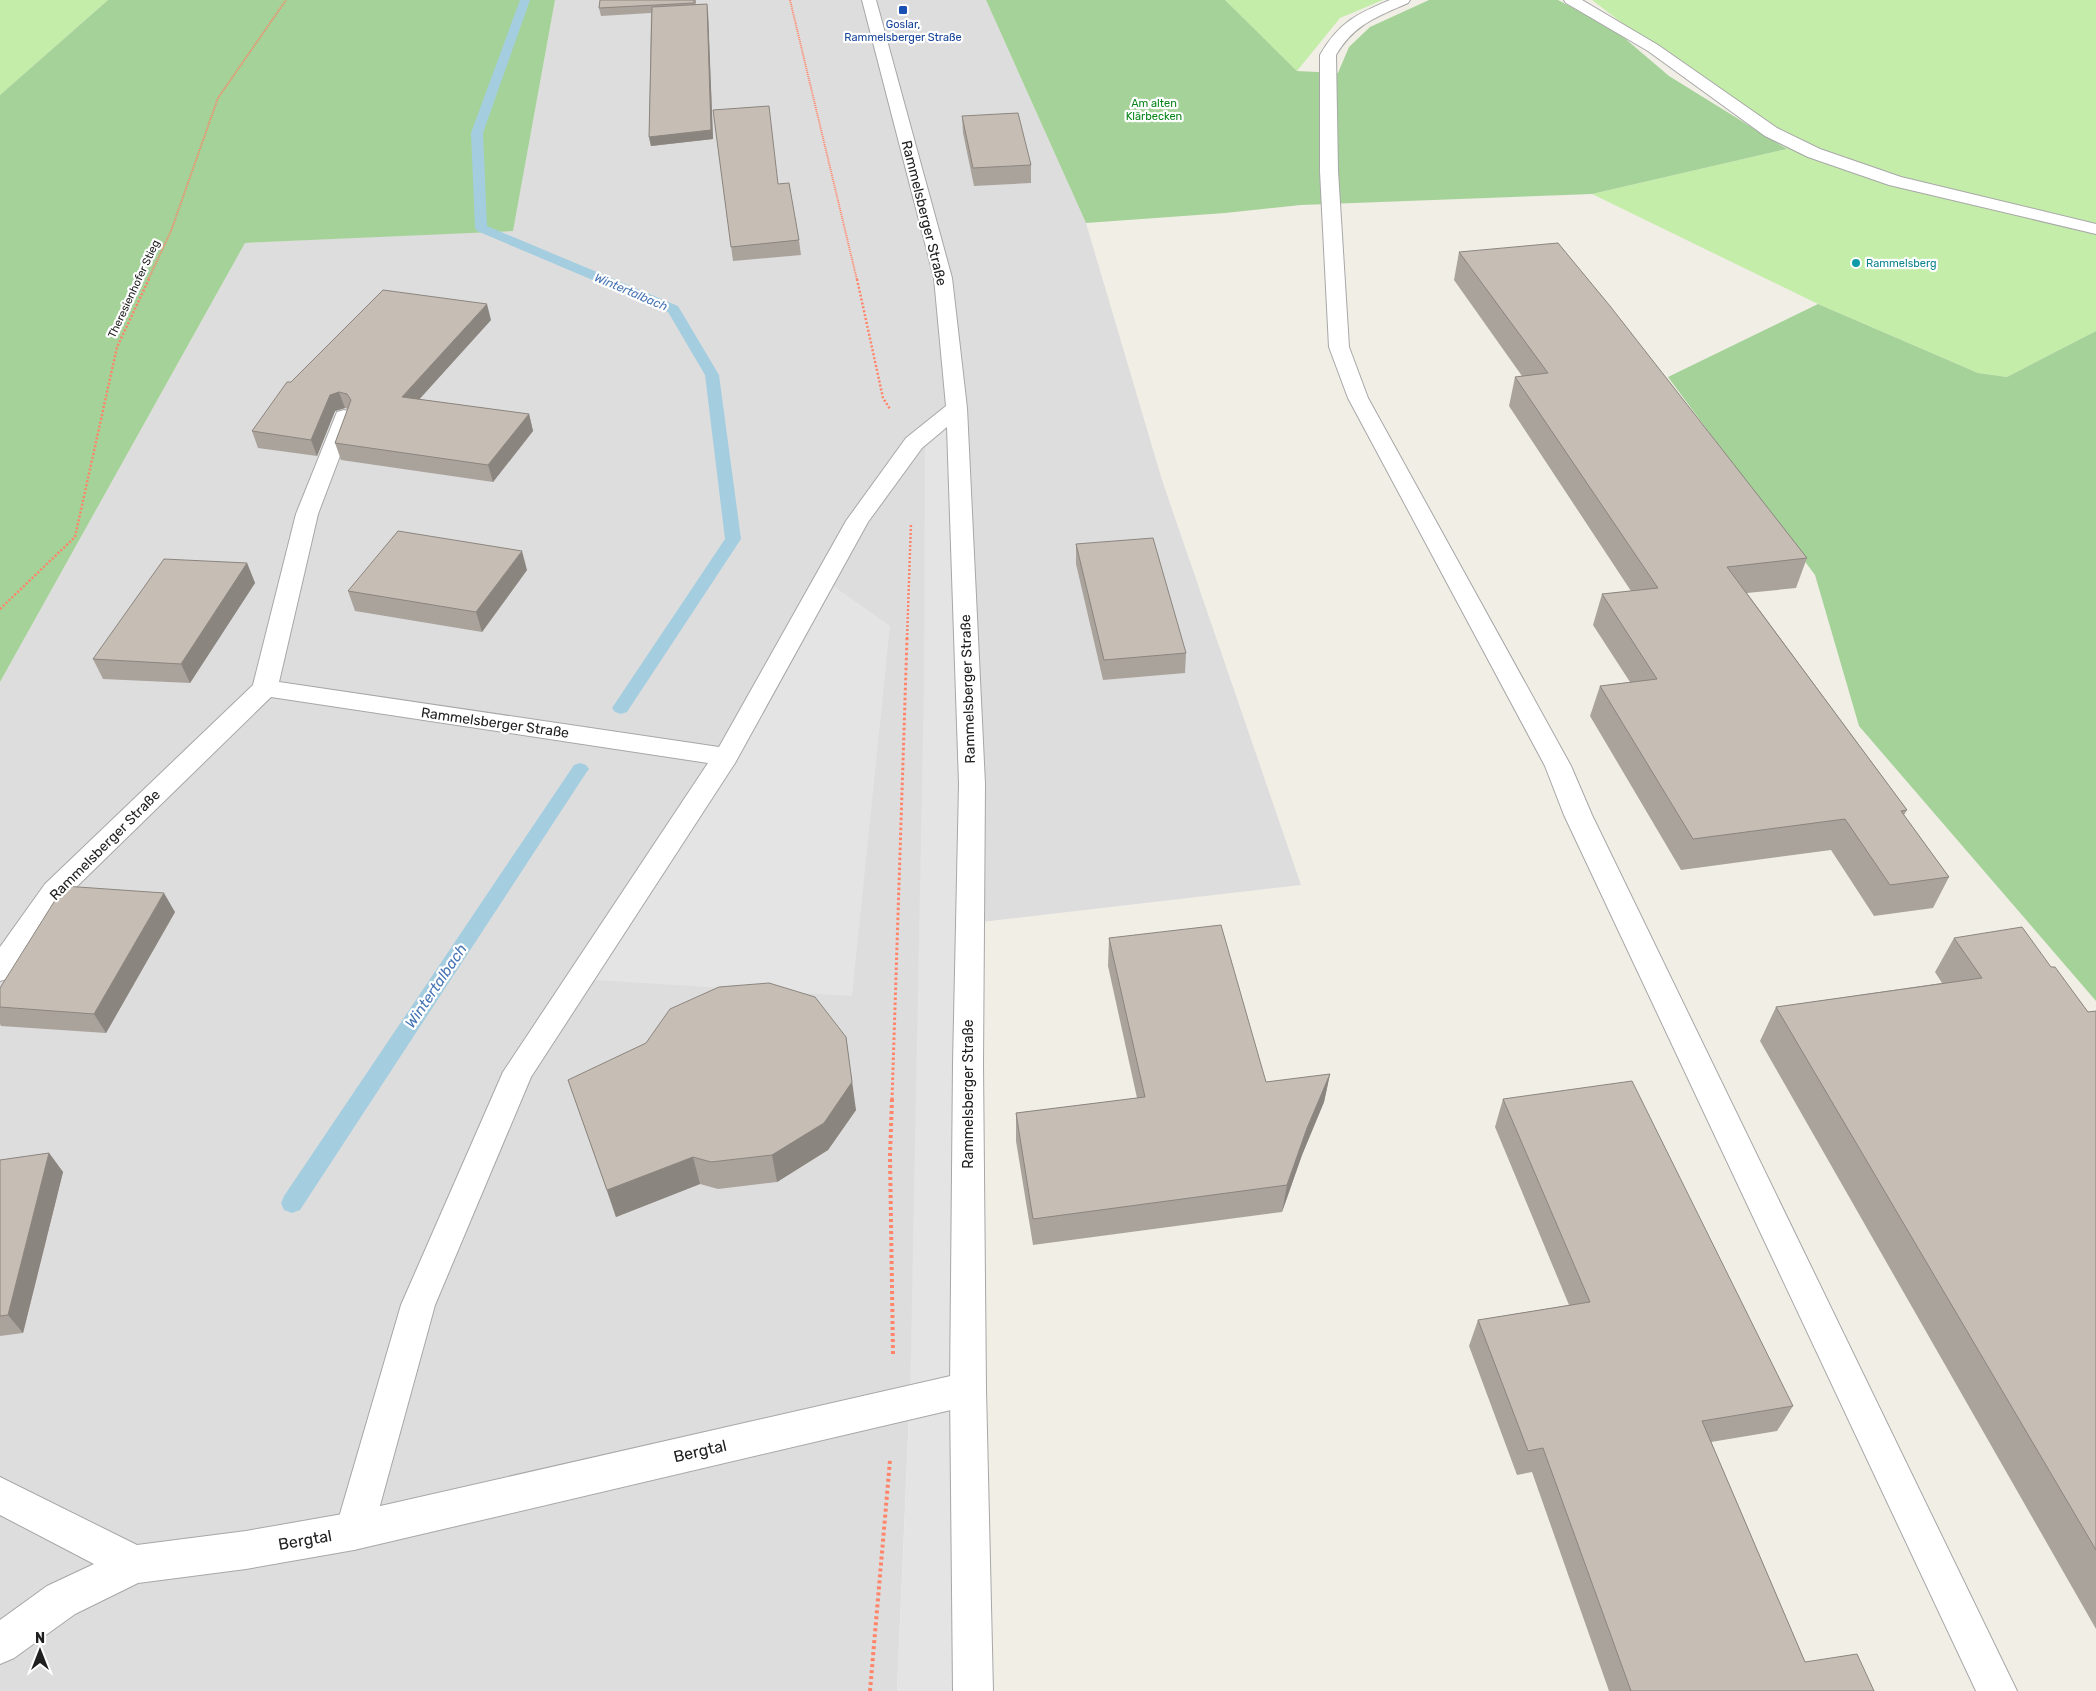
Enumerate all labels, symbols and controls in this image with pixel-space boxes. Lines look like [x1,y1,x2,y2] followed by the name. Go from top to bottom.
[897,4,909,16] marker: Goslar, Rammelsberger Straße
[844,18,962,44] place label: Goslar, Rammelsberger Straße
[1126,97,1182,123] park label: Am alten Klärbecken
[898,138,950,288] street label: Rammelsberger Straße
[106,238,162,340] street label: Theresienhofer Stieg
[1850,257,1862,269] marker: Rammelsberg
[1866,257,1937,270] place label: Rammelsberg
[592,270,670,314] water label: Wintertalbach
[957,614,979,764] street label: Rammelsberger Straße
[420,704,570,742] street label: Rammelsberger Straße
[46,786,164,904] street label: Rammelsberger Straße
[401,940,471,1032] water label: Wintertalbach
[960,1019,977,1169] street label: Rammelsberger Straße
[672,1436,728,1466] street label: Bergtal
[277,1526,333,1554] street label: Bergtal
[15,1626,65,1676] north arrow
[35,1630,45,1647] text: N

